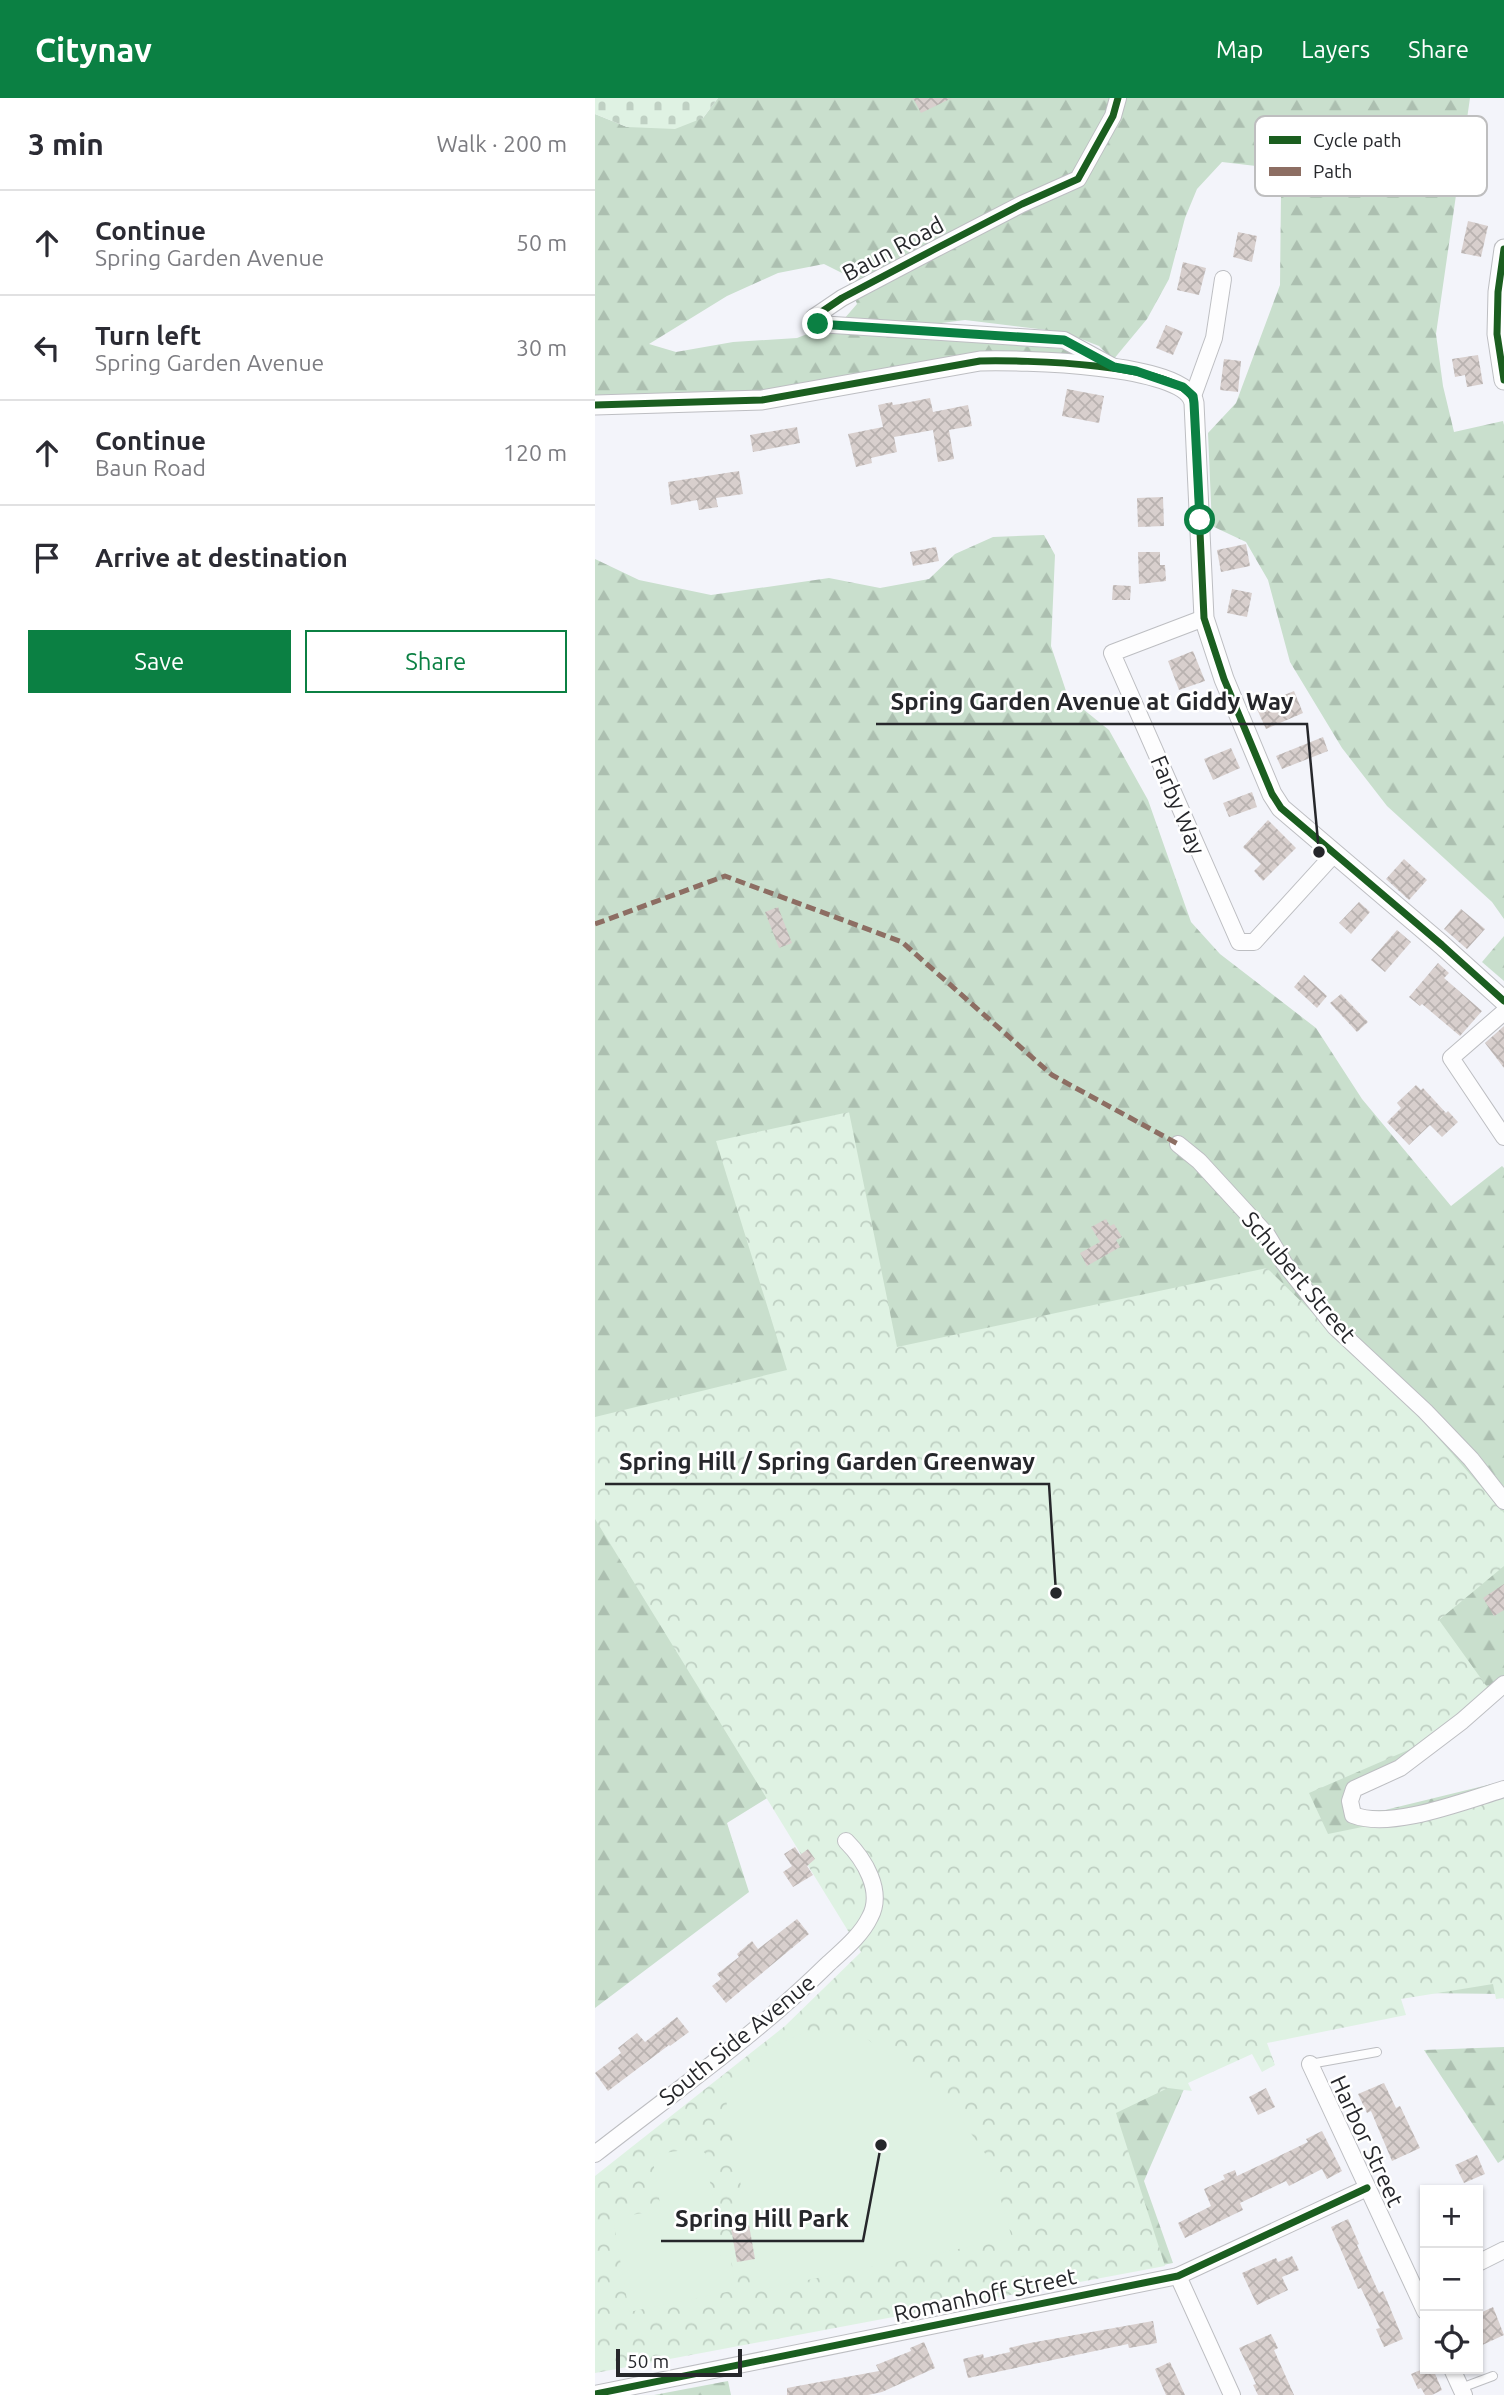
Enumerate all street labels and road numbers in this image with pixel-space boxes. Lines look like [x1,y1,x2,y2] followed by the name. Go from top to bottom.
[838,211,948,286] street label: Baun Road
[1146,751,1211,858] street label: Farby Way
[1238,1206,1361,1347] street label: Schubert Street
[654,1969,819,2110] street label: South Side Avenue
[1326,2071,1409,2210] street label: Harbor Street
[891,2263,1079,2326] street label: Romanhoff Street

